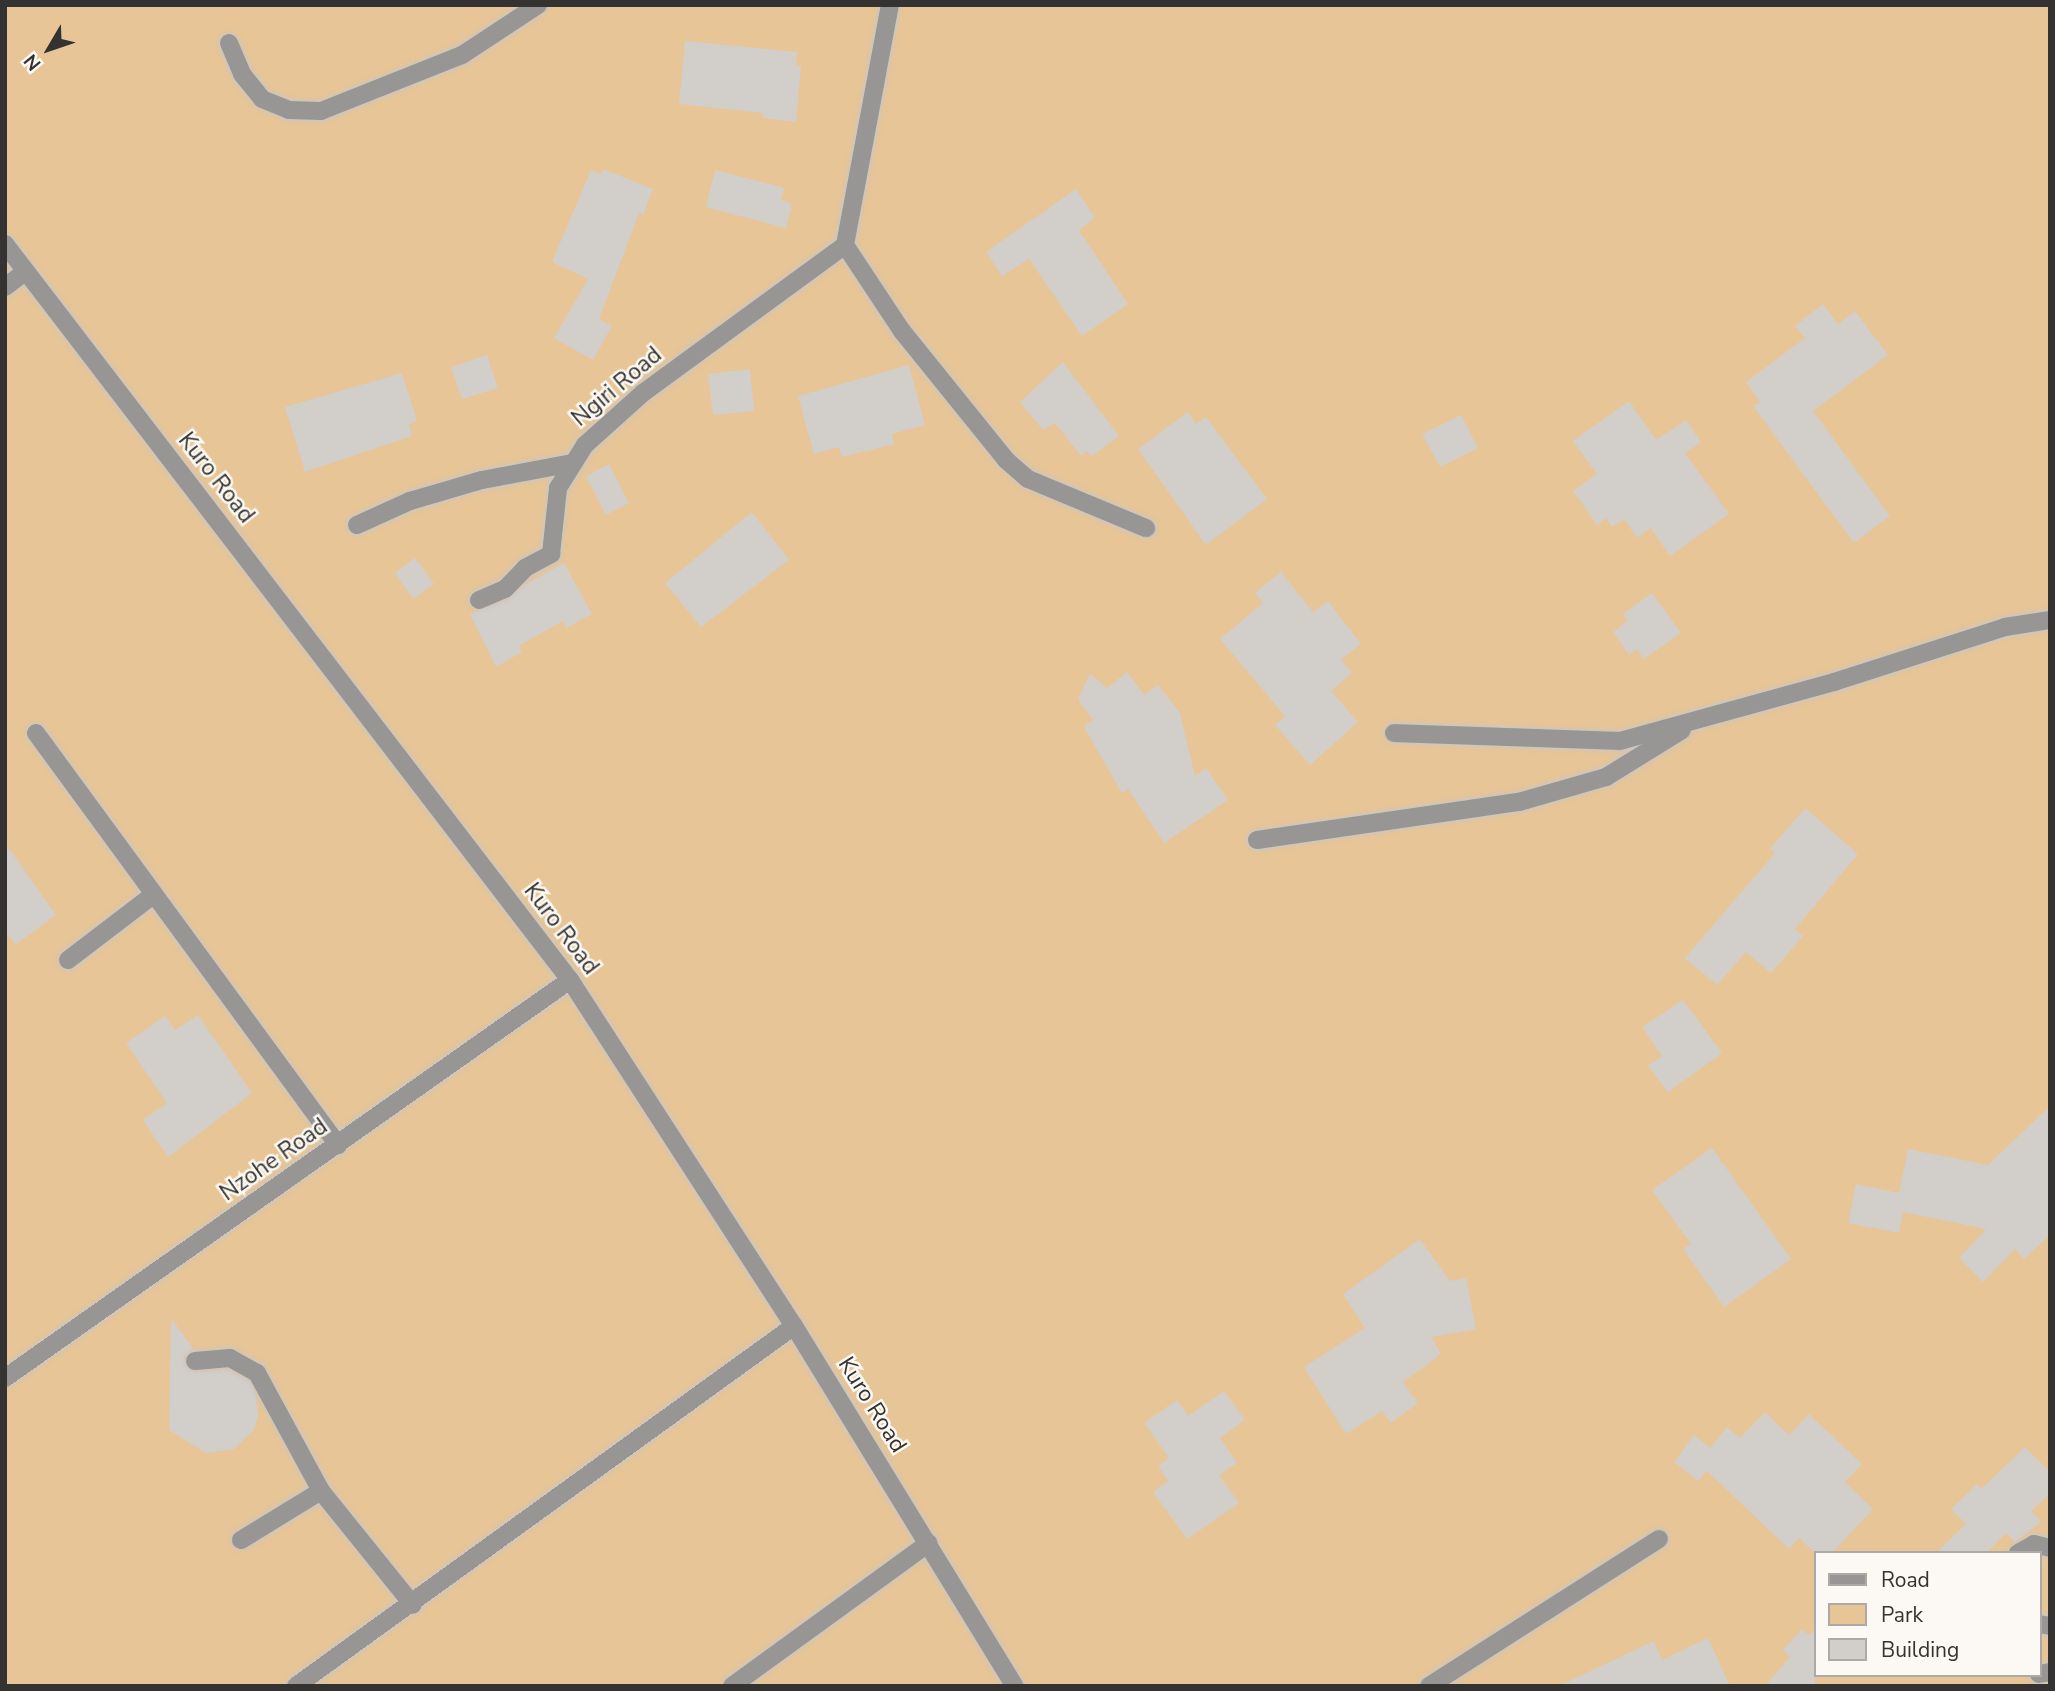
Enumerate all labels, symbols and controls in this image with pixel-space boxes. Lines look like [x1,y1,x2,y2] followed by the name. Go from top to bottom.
[14,14,84,84] north arrow
[18,49,47,76] text: N
[566,341,668,433] street label: Ngiri Road
[172,427,260,529] street label: Kuro Road
[518,878,604,980] street label: Kuro Road
[215,1113,333,1207] street label: Nzohe Road
[832,1352,912,1458] street label: Kuro Road
[1814,1551,2041,1677] legend
[1881,1566,1930,1594] text: Road
[1881,1601,1923,1629] text: Park
[1881,1636,1959,1664] text: Building

